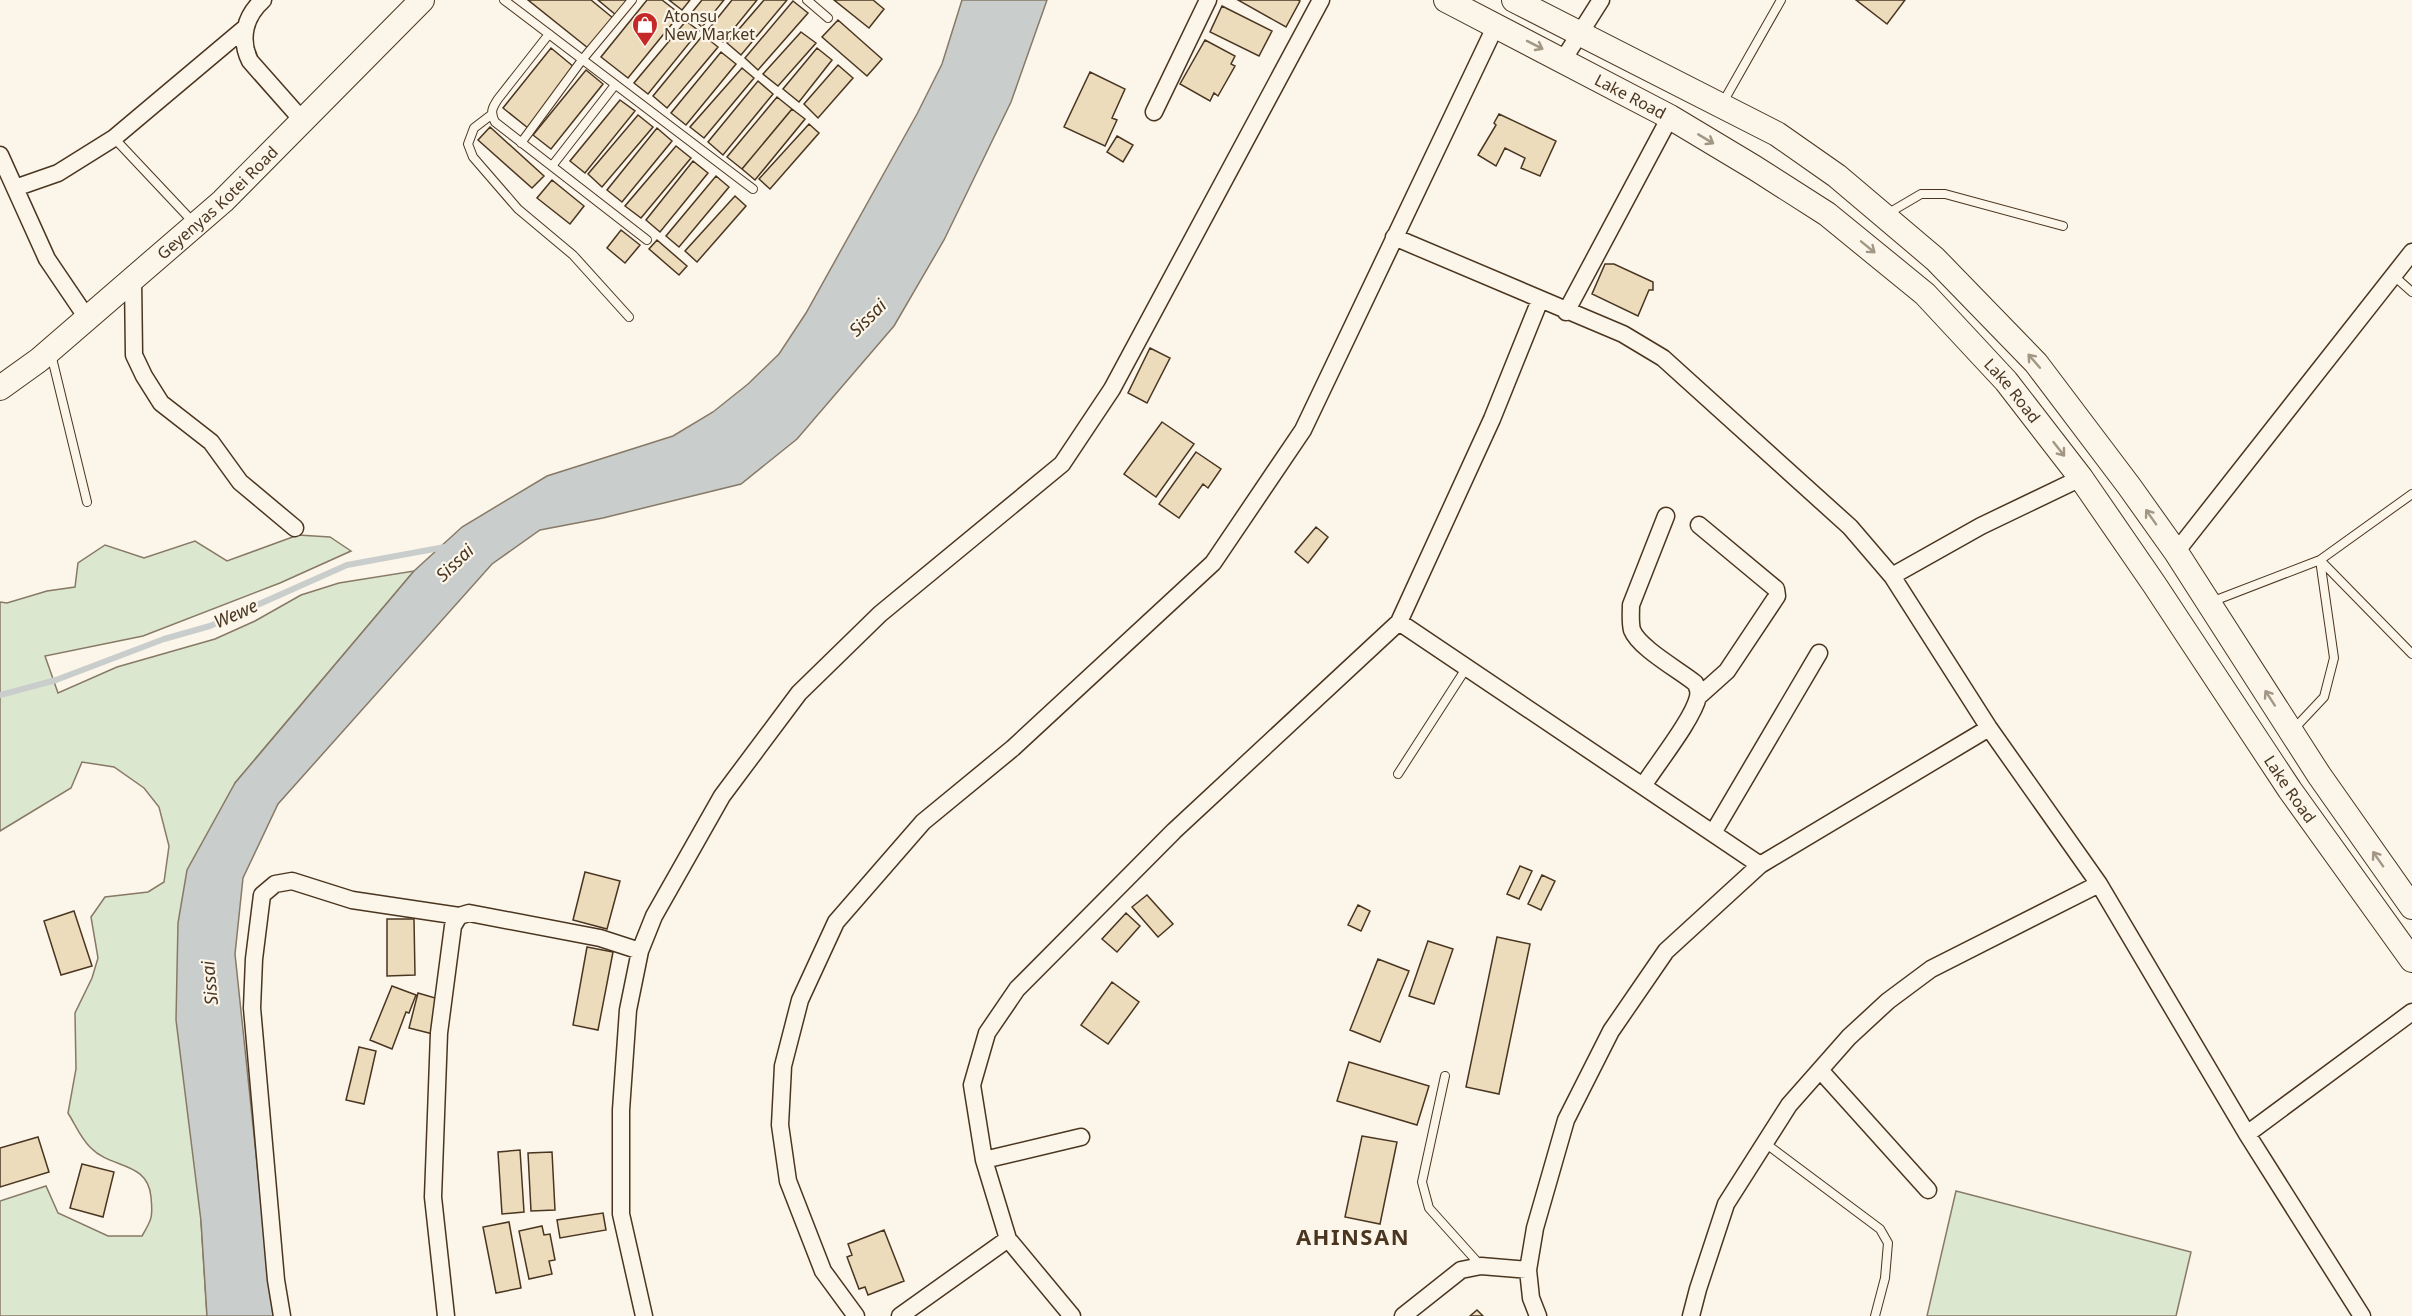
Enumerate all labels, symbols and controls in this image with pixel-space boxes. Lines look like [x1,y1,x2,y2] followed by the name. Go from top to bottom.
[664,5,755,45] place label: Atonsu New Market
[630,10,660,48] shop icon: Atonsu New Market
[1526,40,1544,52] one-way arrow
[1591,69,1670,124] street label: Lake Road
[1697,133,1714,145] one-way arrow
[152,141,283,264] street label: Geyenyas Kotei Road
[1860,241,1876,254] one-way arrow
[843,293,892,341] water label: Sissai
[1979,353,2045,427] street label: Lake Road
[2027,354,2041,369] one-way arrow
[2053,441,2065,457] one-way arrow
[2145,509,2157,526] one-way arrow
[430,538,479,586] water label: Sissai
[210,593,261,633] water label: Wewe
[2263,689,2276,706] one-way arrow
[2259,751,2321,827] street label: Lake Road
[2372,852,2384,868] one-way arrow
[195,960,223,1006] water label: Sissai
[1296,1221,1410,1251] district label: AHINSAN

